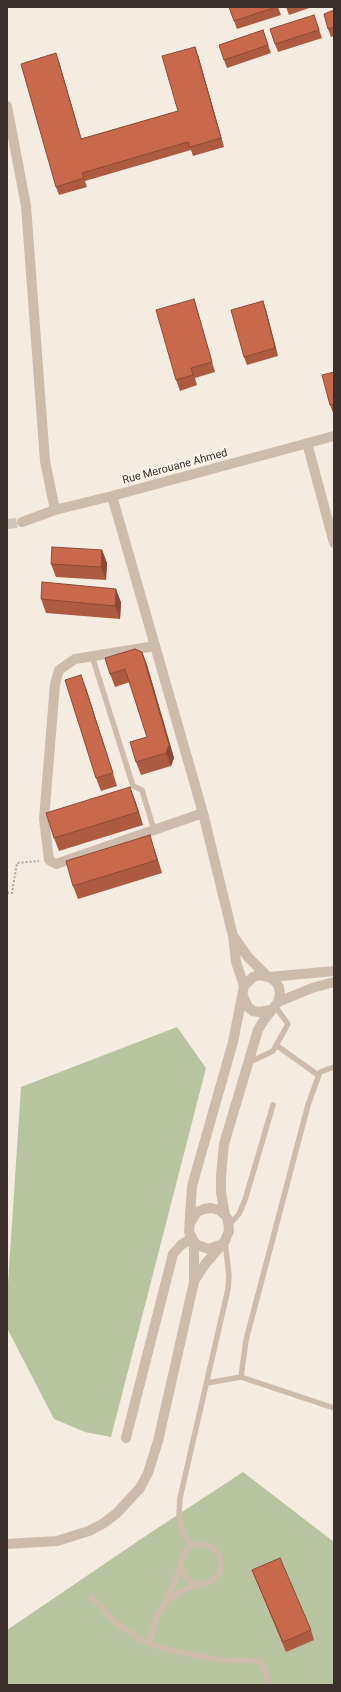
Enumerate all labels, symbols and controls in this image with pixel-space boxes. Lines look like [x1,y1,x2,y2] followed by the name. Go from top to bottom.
[121,447,229,487] street label: Rue Merouane Ahmed

